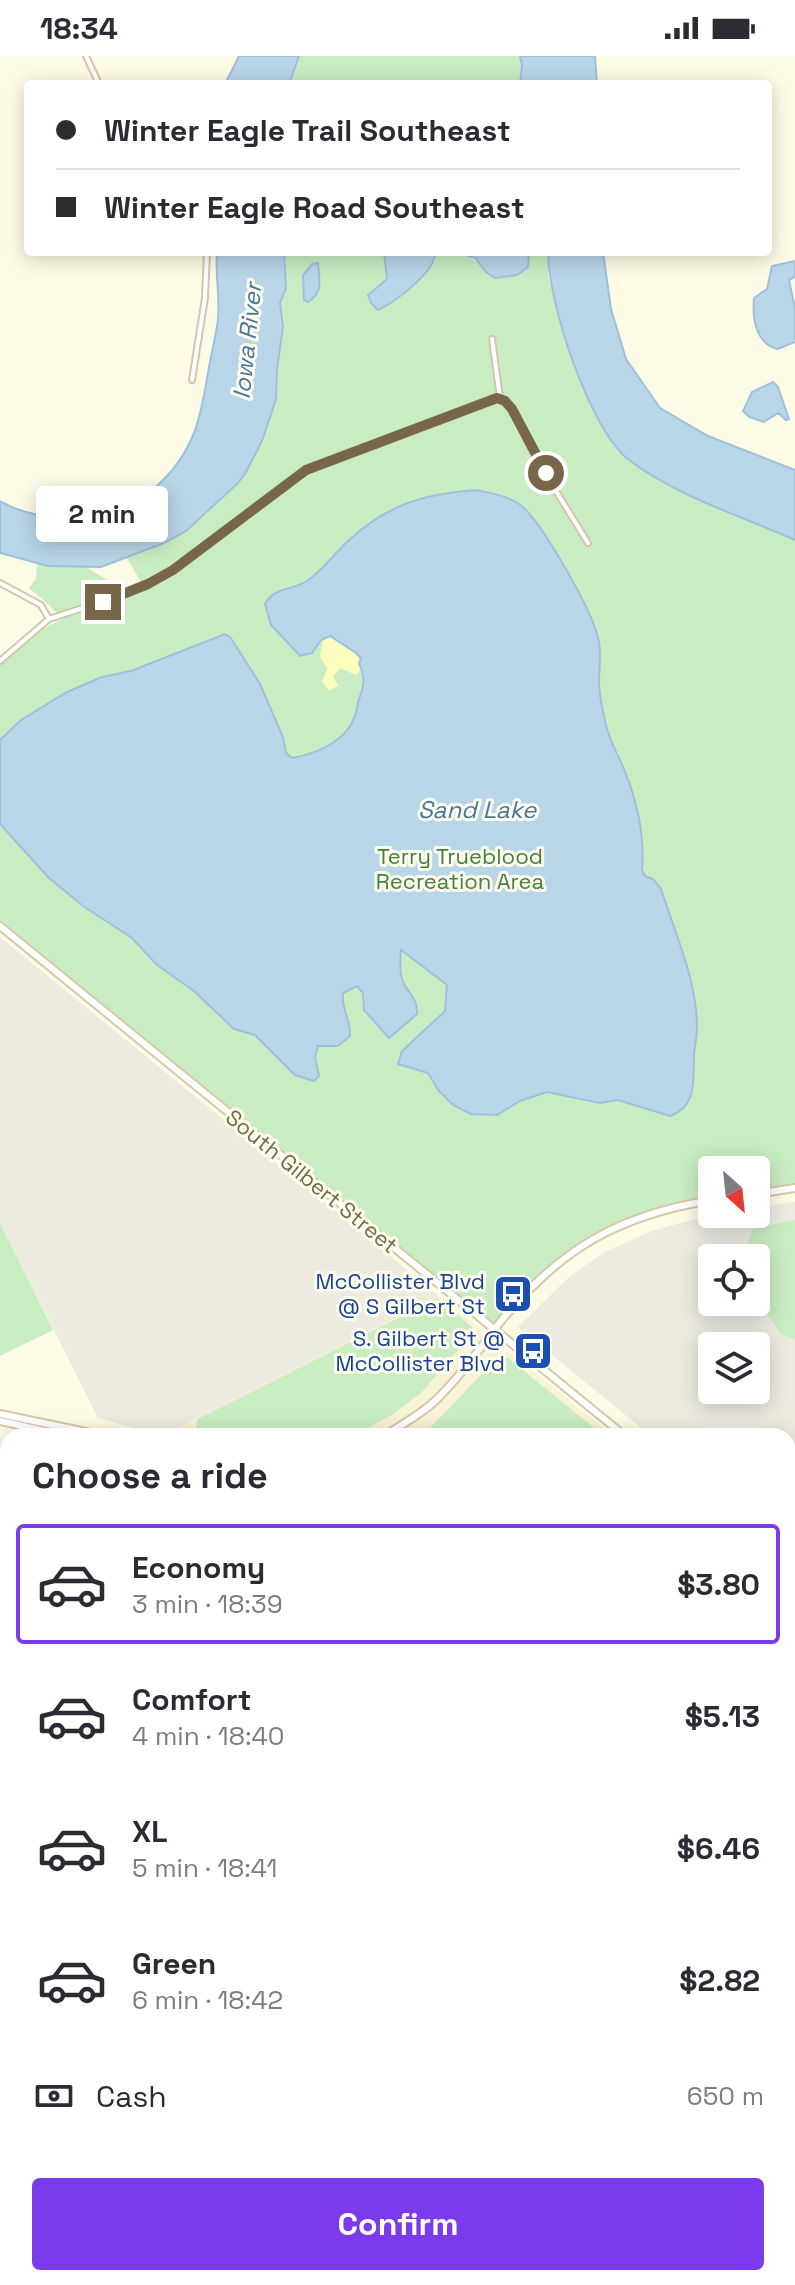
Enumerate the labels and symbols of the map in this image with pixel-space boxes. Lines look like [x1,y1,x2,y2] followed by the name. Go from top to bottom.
[226,279,269,400] water label: Iowa River
[528,455,564,491] route start
[37,486,169,542] callout: 2 min
[85,584,121,620] route end
[418,794,537,825] water label: Sand Lake
[376,842,545,895] park label: Terry Trueblood Recreation Area
[220,1103,404,1259] street label: South Gilbert Street
[698,1156,770,1228] north arrow
[315,1267,485,1320] place label: McCollister Blvd @ S Gilbert St
[492,1273,534,1315] bus stop icon: McCollister Blvd @ S Gilbert St
[335,1324,505,1377] place label: S. Gilbert St @ McCollister Blvd
[512,1330,554,1372] bus stop icon: S. Gilbert St @ McCollister Blvd

